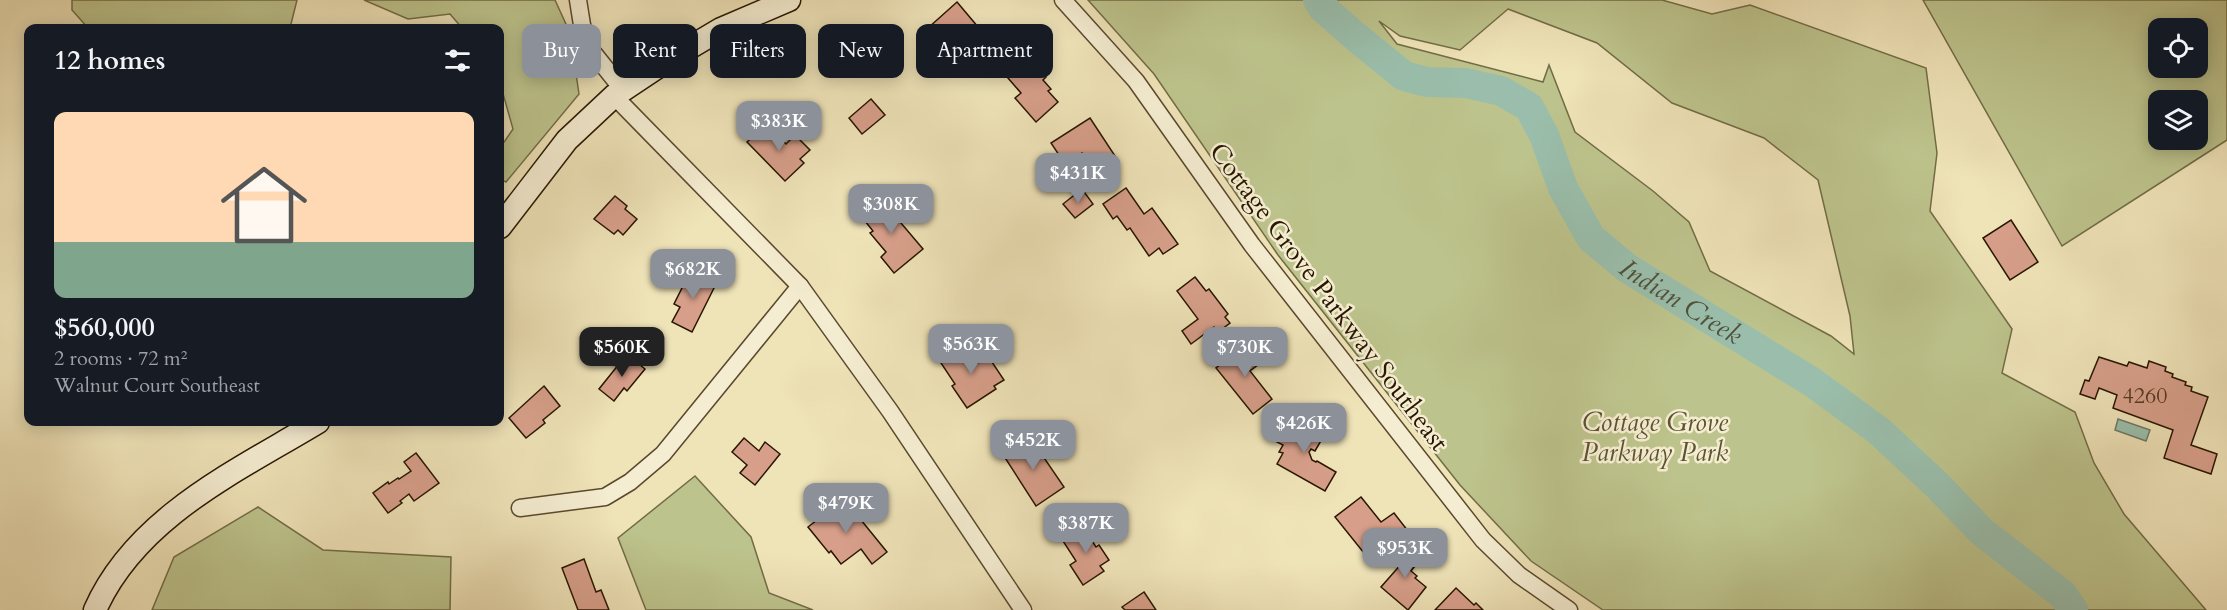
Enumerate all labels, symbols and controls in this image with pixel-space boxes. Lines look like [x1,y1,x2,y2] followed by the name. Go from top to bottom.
[2148,18,2208,150] map controls
[2148,18,2208,78] button: locate
[522,24,601,78] chip: Buy
[613,24,698,78] chip: Rent
[710,24,806,78] chip: Filters
[818,24,904,78] chip: New
[916,24,1053,78] chip: Apartment
[54,43,165,78] text: 12 homes
[441,44,474,77] icon: filters
[2148,90,2208,150] button: layers
[737,101,821,152] pin: $383K
[750,107,808,134] text: $383K
[1201,136,1457,458] street label: Cottage Grove Parkway Southeast
[210,151,318,259] icon: home
[1036,153,1120,204] pin: $431K
[1049,159,1107,186] text: $431K
[849,184,933,235] pin: $308K
[862,190,920,217] text: $308K
[651,249,735,300] pin: $682K
[1611,250,1750,354] water label: Indian Creek
[664,255,722,282] text: $682K
[54,310,155,345] text: $560,000
[929,324,1013,375] pin: $563K
[580,327,664,378] pin: $560K
[1203,327,1287,378] pin: $730K
[942,330,1000,357] text: $563K
[593,333,651,360] text: $560K
[1216,333,1274,360] text: $730K
[54,345,187,372] text: 2 rooms · 72 m²
[54,372,260,399] text: Walnut Court Southeast
[2122,381,2168,411] house number: 4260
[1262,403,1346,454] pin: $426K
[1582,405,1729,470] park label: Cottage Grove Parkway Park
[1275,409,1333,436] text: $426K
[991,420,1075,471] pin: $452K
[1004,426,1062,453] text: $452K
[804,483,888,534] pin: $479K
[817,489,875,516] text: $479K
[1044,503,1128,554] pin: $387K
[1057,509,1115,536] text: $387K
[1363,528,1447,579] pin: $953K
[1376,534,1434,561] text: $953K

